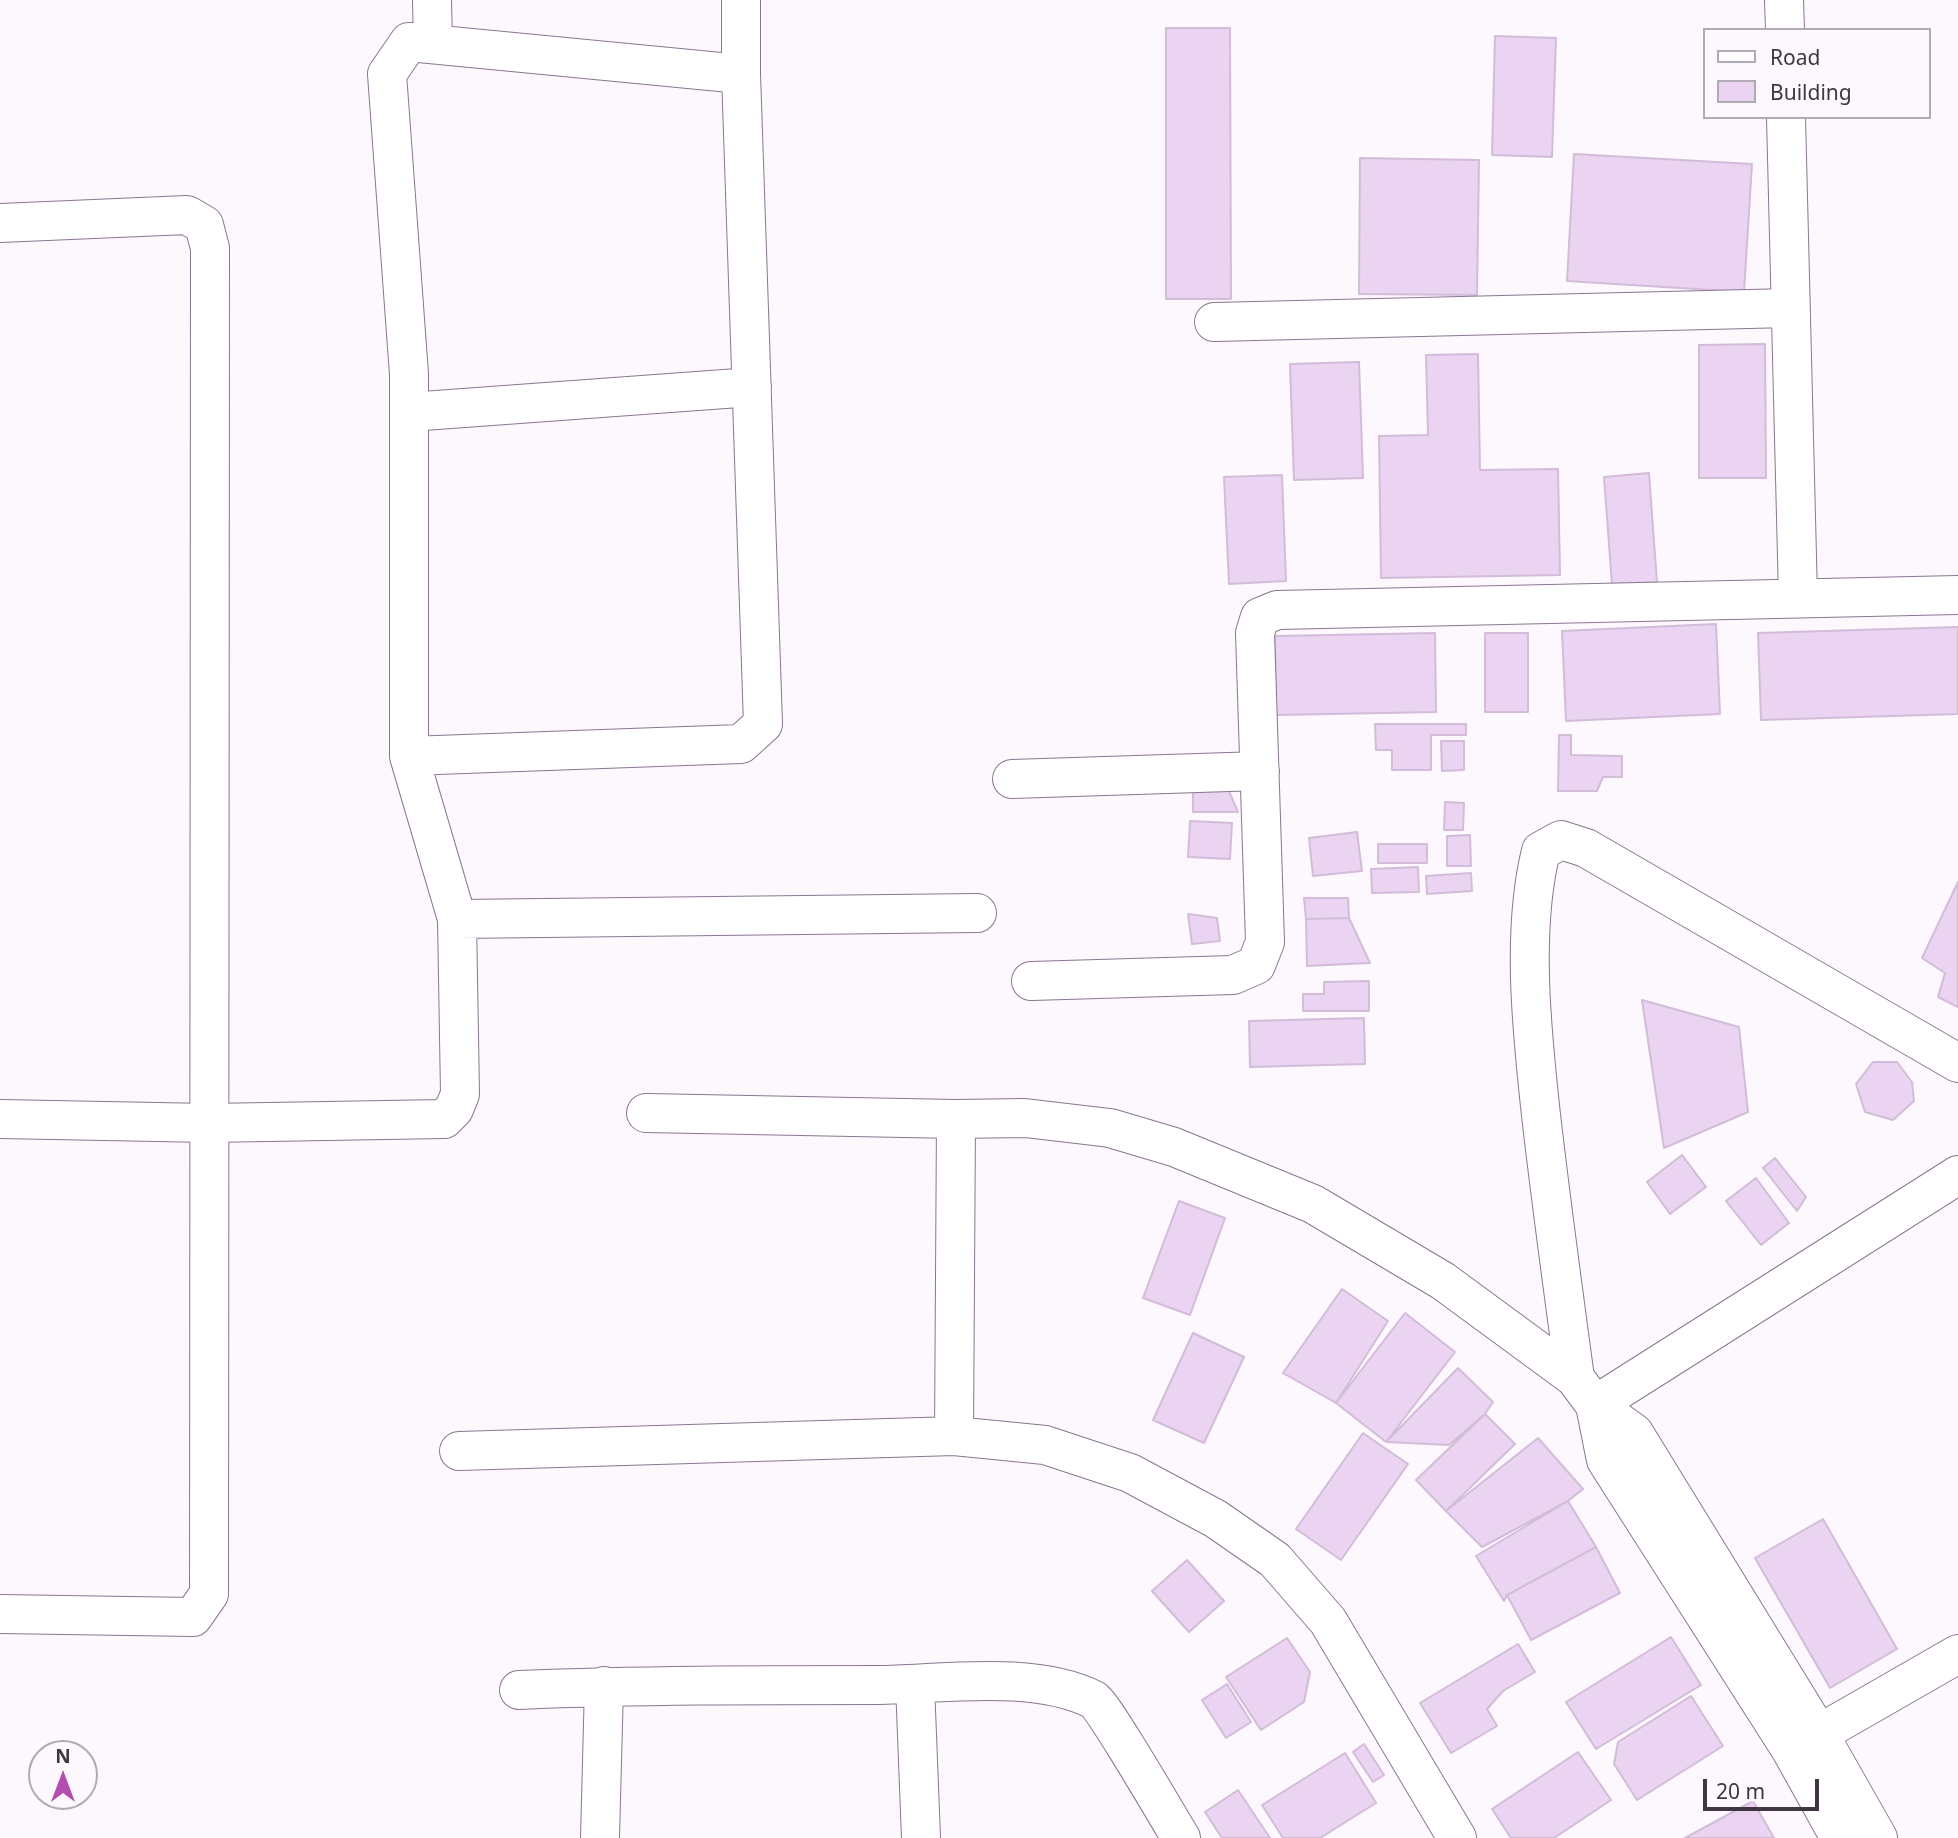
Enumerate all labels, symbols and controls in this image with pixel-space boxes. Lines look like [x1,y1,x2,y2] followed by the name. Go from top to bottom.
[1702,28,1930,119] legend
[1770,43,1820,71] text: Road
[1770,78,1852,106] text: Building
[28,1740,98,1810] north arrow
[55,1743,71,1769] text: N
[1706,1764,1822,1808] scale bar
[1716,1777,1765,1805] text: 20 m

